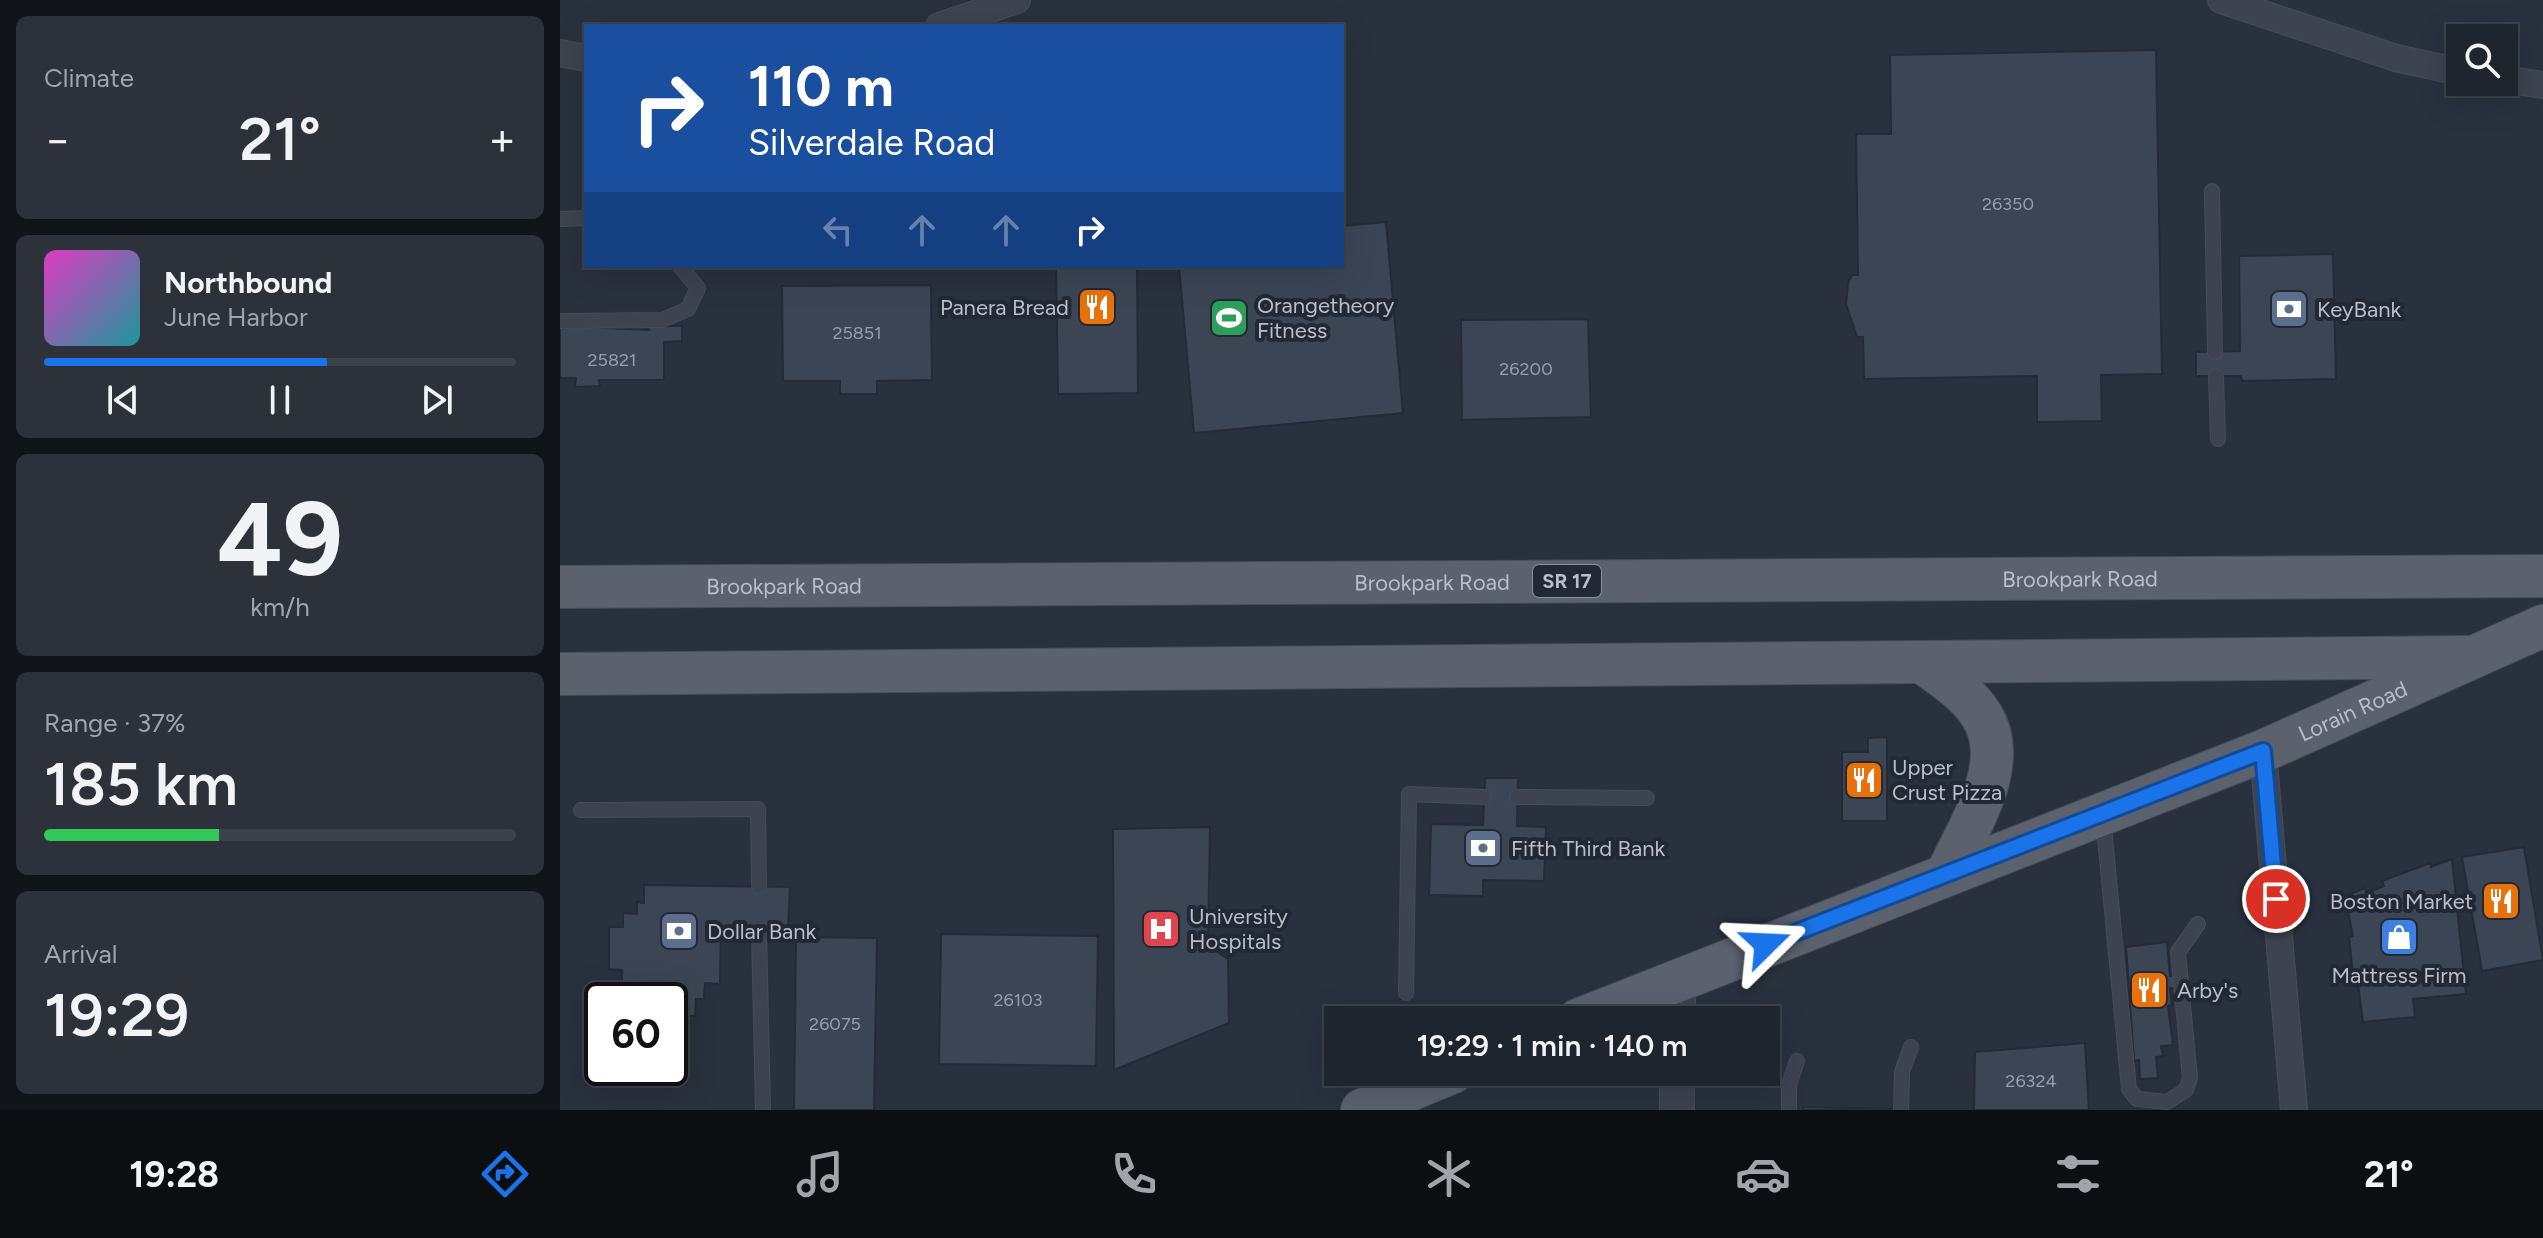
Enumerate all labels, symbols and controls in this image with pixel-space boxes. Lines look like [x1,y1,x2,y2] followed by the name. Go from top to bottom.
[2446,24,2518,96] map controls
[2446,24,2518,96] button: search
[748,53,894,120] text: 110 m
[616,56,720,160] icon: right
[44,62,134,94] text: Climate
[239,103,321,175] text: 21°
[44,113,71,166] text: −
[489,113,516,166] text: +
[748,121,995,164] text: Silverdale Road
[1982,193,2034,215] house number: 26350
[816,208,860,252] icon: left
[900,208,944,252] icon: ahead
[984,208,1028,252] icon: ahead
[1068,208,1112,252] icon: right
[164,264,332,301] text: Northbound
[1076,286,1118,328] restaurant icon: Panera Bread
[2268,288,2310,330] bank icon: KeyBank
[1257,292,1395,344] place label: Orangetheory Fitness
[940,294,1069,321] place label: Panera Bread
[2317,296,2401,323] place label: KeyBank
[1208,297,1250,339] sports icon: Orangetheory Fitness
[164,301,308,333] text: June Harbor
[832,322,882,344] house number: 25851
[588,349,636,371] house number: 25821
[1499,358,1553,380] house number: 26200
[101,378,145,422] icon: previous
[258,378,302,422] icon: pause
[415,378,459,422] icon: next
[217,476,343,601] text: 49
[1533,565,1601,597] road number: SR 17
[2002,565,2158,593] street label: Brookpark Road
[1354,569,1510,597] street label: Brookpark Road
[706,572,862,600] street label: Brookpark Road
[250,591,310,623] text: km/h
[2294,675,2411,748] street label: Lorain Road
[44,707,186,739] text: Range · 37%
[44,748,238,820] text: 185 km
[1892,754,2002,806] place label: Upper Crust Pizza
[1843,759,1885,801] restaurant icon: Upper Crust Pizza
[1462,827,1504,869] bank icon: Fifth Third Bank
[1511,835,1665,862] place label: Fifth Third Bank
[2242,865,2310,933] pin
[2254,877,2298,921] icon: arrive
[2480,880,2522,922] restaurant icon: Boston Market
[2330,888,2473,915] place label: Boston Market
[1724,902,1808,986] position arrow
[1189,903,1288,955] place label: University Hospitals
[1140,908,1182,950] hospital icon: University Hospitals
[658,910,700,952] bank icon: Dollar Bank
[2378,916,2420,958] shop icon: Mattress Firm
[707,918,817,945] place label: Dollar Bank
[44,938,117,970] text: Arrival
[2331,962,2467,989] place label: Mattress Firm
[2128,969,2170,1011] restaurant icon: Arby's
[2177,977,2238,1004] place label: Arby's
[44,979,189,1051] text: 19:29
[584,982,688,1086] speed limit sign: 60
[993,989,1043,1011] house number: 26103
[809,1013,861,1035] house number: 26075
[1416,1027,1688,1064] text: 19:29 · 1 min · 140 m
[2005,1070,2057,1092] house number: 26324
[477,1146,533,1202] icon: directions
[792,1146,848,1202] icon: music
[1106,1146,1162,1202] icon: phone
[1421,1146,1477,1202] icon: climate
[1735,1146,1791,1202] icon: car
[2050,1146,2106,1202] icon: filters
[129,1153,219,1196] text: 19:28
[2364,1153,2414,1196] text: 21°

